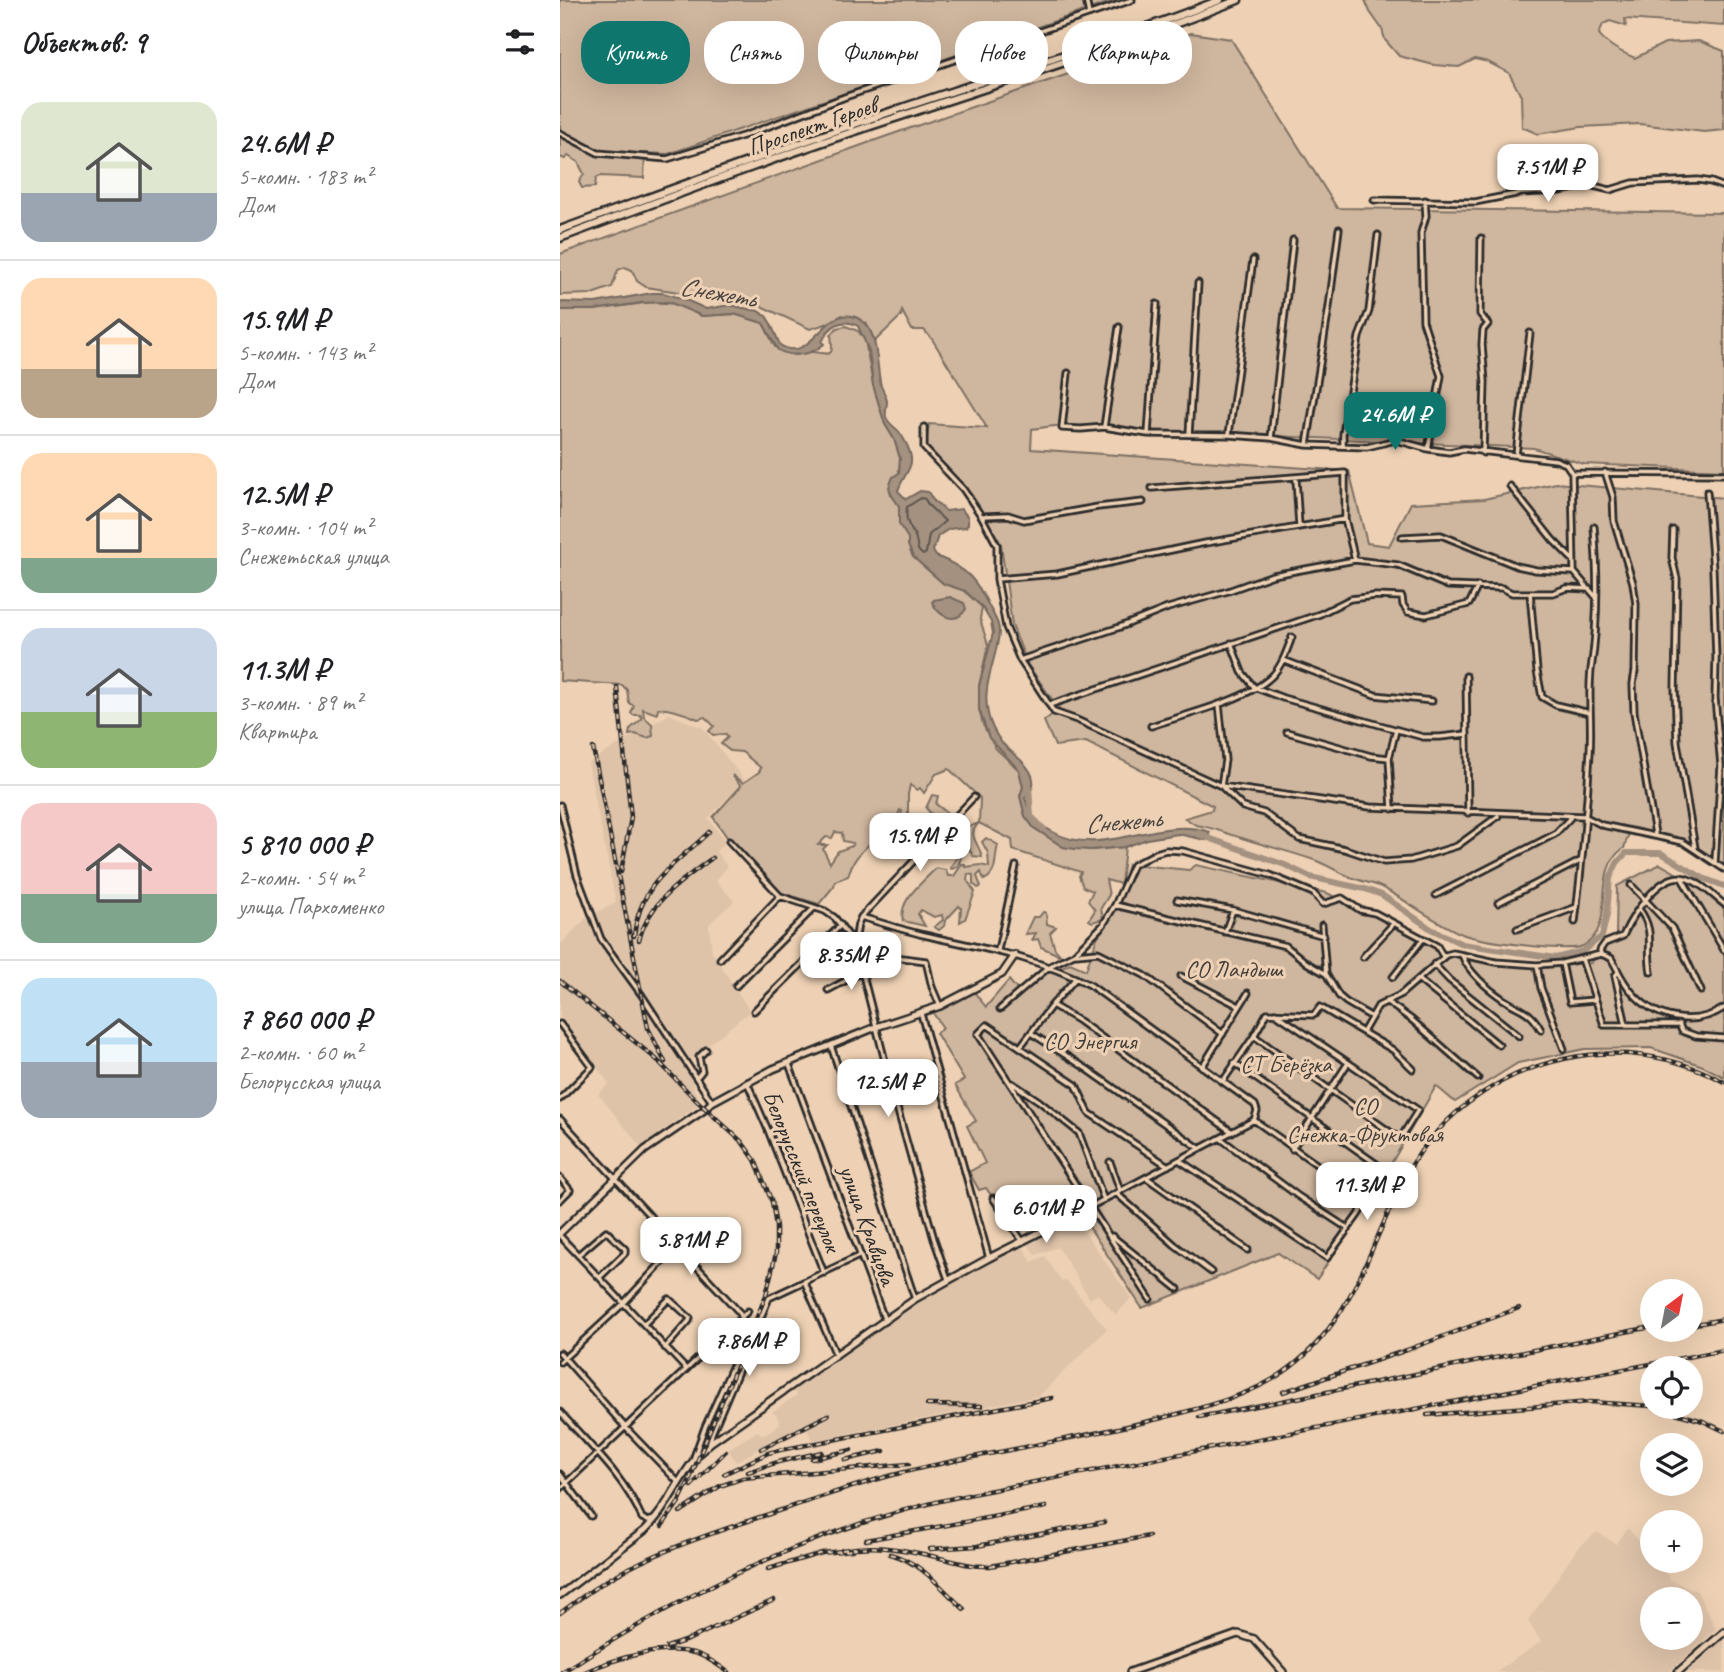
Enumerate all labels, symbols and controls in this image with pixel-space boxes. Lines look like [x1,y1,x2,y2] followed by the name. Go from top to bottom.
[581,21,690,84] chip: Купить
[704,21,804,84] chip: Снять
[818,21,941,84] chip: Фильтры
[955,21,1048,84] chip: Новое
[1062,21,1192,84] chip: Квартира
[21,23,146,61] text: Объектов: 9
[501,23,539,61] icon: filters
[743,88,886,162] street label: Проспект Героев
[238,124,330,162] text: 24.6M ₽
[77,130,161,214] icon: home
[1483,144,1613,204] pin: 7.51M ₽
[1513,152,1583,181] text: 7.51M ₽
[238,162,372,191] text: 5-комн. · 183 m²
[238,191,275,220] text: Дом
[677,270,761,316] water label: Снежеть
[238,300,328,338] text: 15.9M ₽
[77,306,161,390] icon: home
[238,338,372,367] text: 5-комн. · 143 m²
[238,367,275,396] text: Дом
[1330,392,1460,452] pin: 24.6M ₽
[1360,400,1430,429] text: 24.6M ₽
[238,475,329,513] text: 12.5M ₽
[77,481,161,565] icon: home
[238,513,372,542] text: 3-комн. · 104 m²
[238,542,388,571] text: Снежетьская улица
[238,650,329,688] text: 11.3M ₽
[77,656,161,740] icon: home
[238,688,362,717] text: 3-комн. · 89 m²
[238,717,316,746] text: Квартира
[1084,802,1165,841] water label: Снежеть
[855,814,985,873] pin: 15.9M ₽
[885,821,955,850] text: 15.9M ₽
[238,825,369,863] text: 5 810 000 ₽
[77,831,161,915] icon: home
[238,863,362,892] text: 2-комн. · 54 m²
[238,892,383,921] text: улица Пархоменко
[786,932,916,992] pin: 8.35M ₽
[816,940,886,969] text: 8.35M ₽
[1185,954,1284,984] park label: СО Ландыш
[238,1000,370,1038] text: 7 860 000 ₽
[77,1006,161,1090] icon: home
[1044,1026,1138,1056] park label: СО Энергия
[238,1038,362,1067] text: 2-комн. · 60 m²
[1240,1049,1333,1080] park label: СТ Берёзка
[823,1060,953,1119] pin: 12.5M ₽
[238,1067,380,1096] text: Белорусская улица
[853,1067,923,1096] text: 12.5M ₽
[756,1086,849,1258] street label: Белорусский переулок
[1287,1091,1444,1149] park label: СО Снежка-Фруктовая
[832,1159,904,1291] street label: улица Кравцова
[1302,1162,1432,1222] pin: 11.3M ₽
[1332,1170,1402,1199] text: 11.3M ₽
[981,1186,1111,1245] pin: 6.01M ₽
[1011,1193,1081,1222] text: 6.01M ₽
[626,1218,756,1277] pin: 5.81M ₽
[656,1225,726,1254] text: 5.81M ₽
[1640,1279,1703,1342] north arrow
[1640,1279,1703,1650] map controls
[684,1318,814,1378] pin: 7.86M ₽
[714,1326,784,1355] text: 7.86M ₽
[1640,1356,1703,1419] button: locate
[1640,1433,1703,1496] button: layers
[1640,1510,1703,1573] button: +
[1640,1587,1703,1650] button: −

